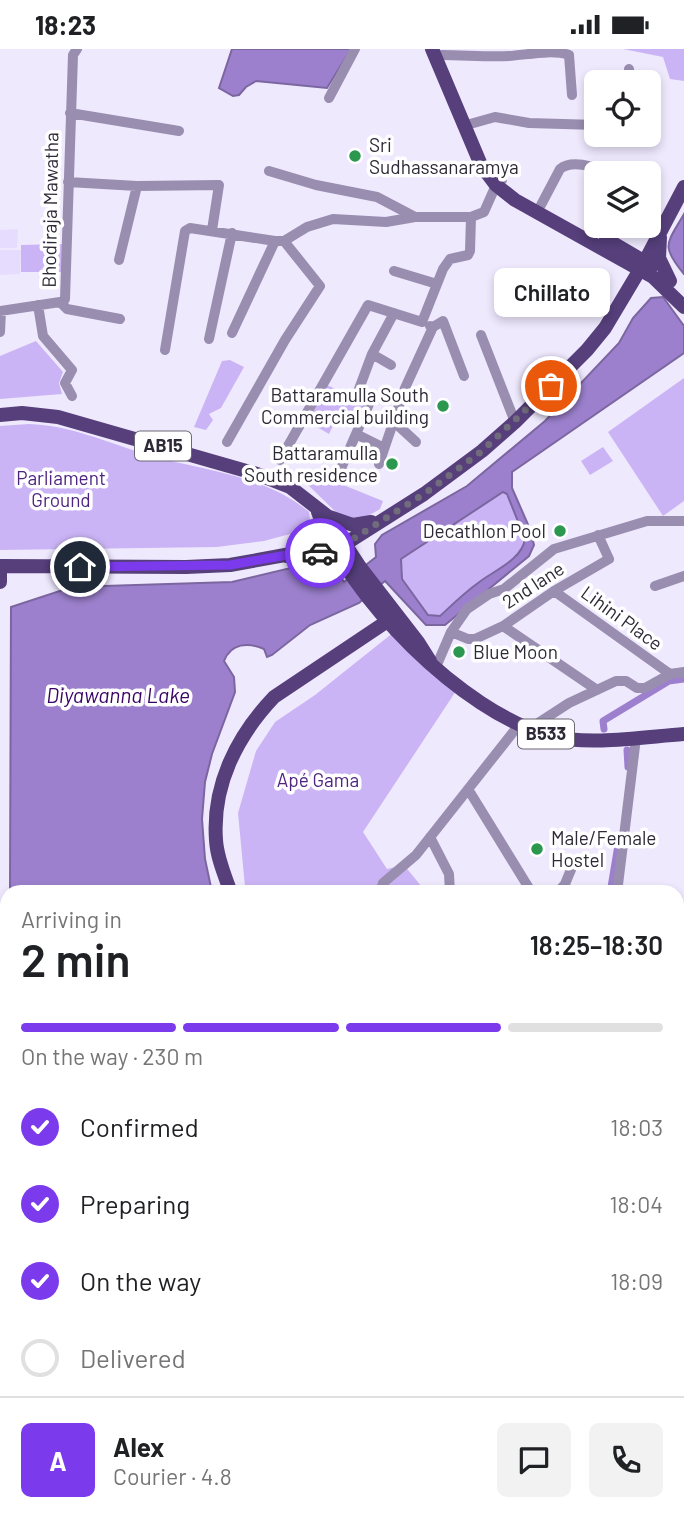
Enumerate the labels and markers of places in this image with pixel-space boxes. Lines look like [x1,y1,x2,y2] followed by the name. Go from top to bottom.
[369,133,519,178] place label: Sri Sudhassanaramya
[347,148,363,164] marker: Sri Sudhassanaramya
[493,267,609,316] callout: Chillato
[521,356,581,416] pin
[261,383,429,428] place label: Battaramulla South Commercial building
[435,398,451,414] marker: Battaramulla South Commercial building
[244,441,378,486] place label: Battaramulla South residence
[384,456,400,472] marker: Battaramulla South residence
[423,519,546,542] place label: Decathlon Pool
[552,523,568,539] marker: Decathlon Pool
[50,537,110,597] pin
[473,640,558,663] place label: Blue Moon
[451,644,467,660] marker: Blue Moon
[551,826,656,871] place label: Male/Female Hostel
[529,841,545,857] marker: Male/Female Hostel

